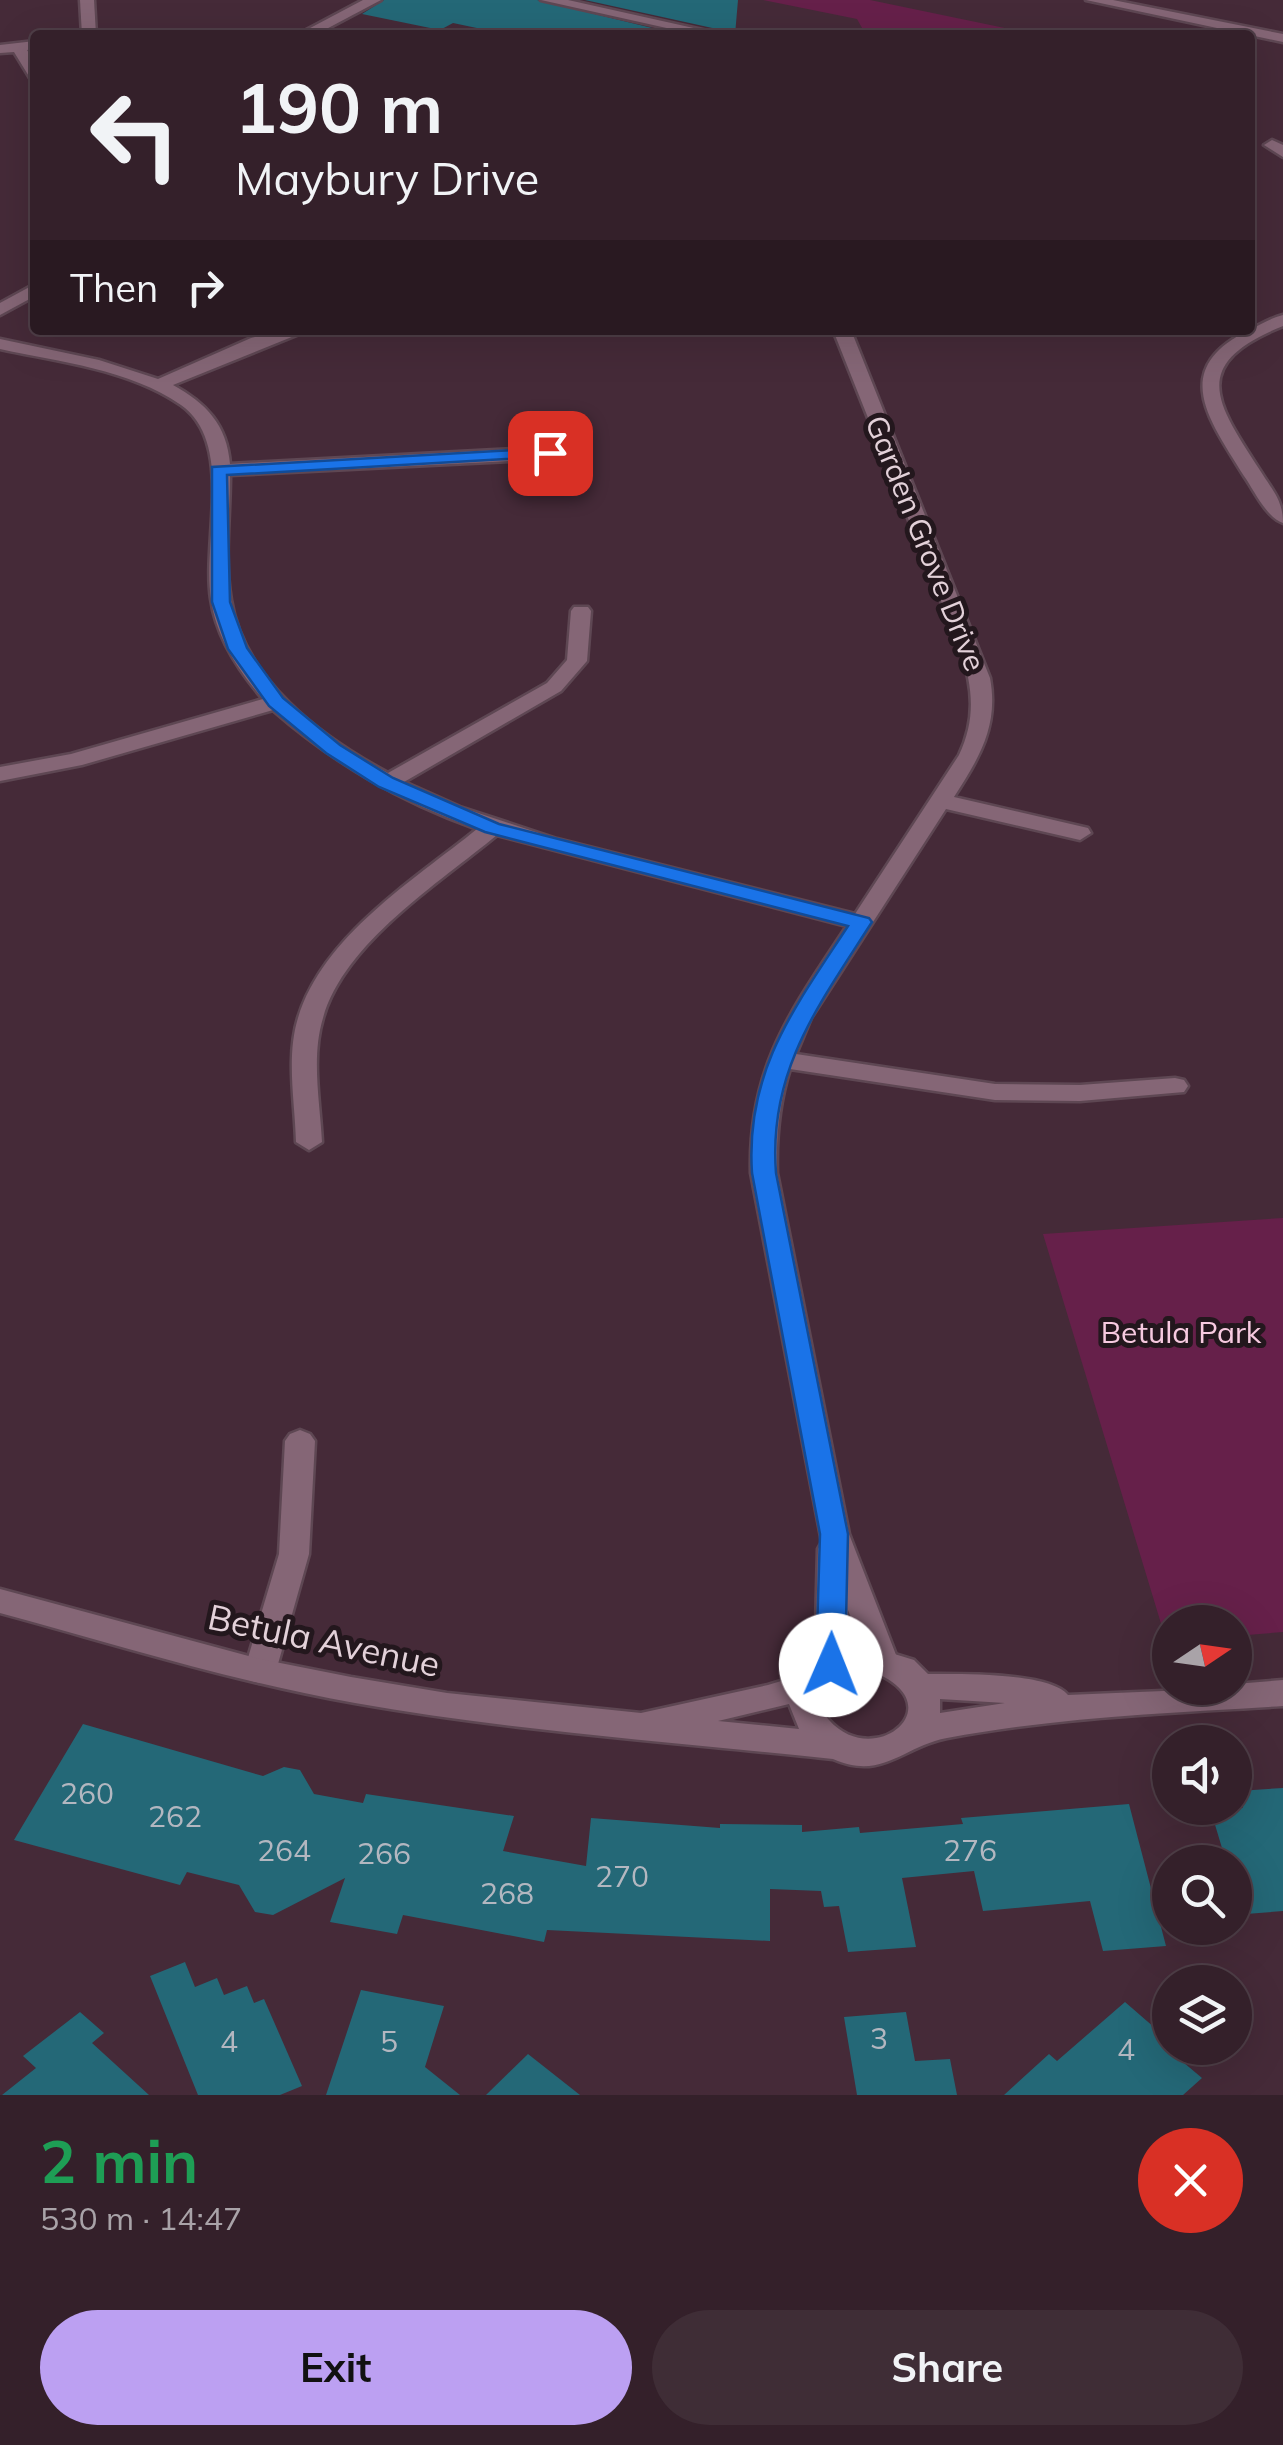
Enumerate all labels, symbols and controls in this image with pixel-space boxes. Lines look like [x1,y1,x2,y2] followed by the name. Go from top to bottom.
[235,63,443,151] text: 190 m
[70,70,200,200] icon: left
[235,150,539,206] text: Maybury Drive
[178,260,233,315] icon: right
[70,264,158,312] text: Then
[857,410,995,676] street label: Garden Grove Drive
[508,411,593,496] pin
[523,426,578,481] icon: arrive
[1101,1313,1262,1351] park label: Betula Park
[204,1594,444,1686] street label: Betula Avenue
[1152,1605,1252,1705] north arrow
[1152,1605,1252,2065] map controls
[779,1613,883,1717] position arrow
[1152,1725,1252,1825] button: sound
[60,1774,114,1812] house number: 260
[148,1797,202,1835] house number: 262
[257,1831,311,1869] house number: 264
[943,1831,997,1869] house number: 276
[357,1834,411,1872] house number: 266
[1152,1845,1252,1945] button: search
[595,1857,649,1895] house number: 270
[480,1874,534,1912] house number: 268
[1152,1965,1252,2065] button: layers
[870,2019,888,2057] house number: 3
[220,2022,238,2060] house number: 4
[380,2022,398,2060] house number: 5
[1117,2030,1135,2068] house number: 4
[40,2123,198,2198] text: 2 min
[1138,2128,1243,2233] button: close
[40,2198,242,2238] text: 530 m · 14:47
[40,2310,632,2425] button: Exit
[652,2310,1243,2425] button: Share

